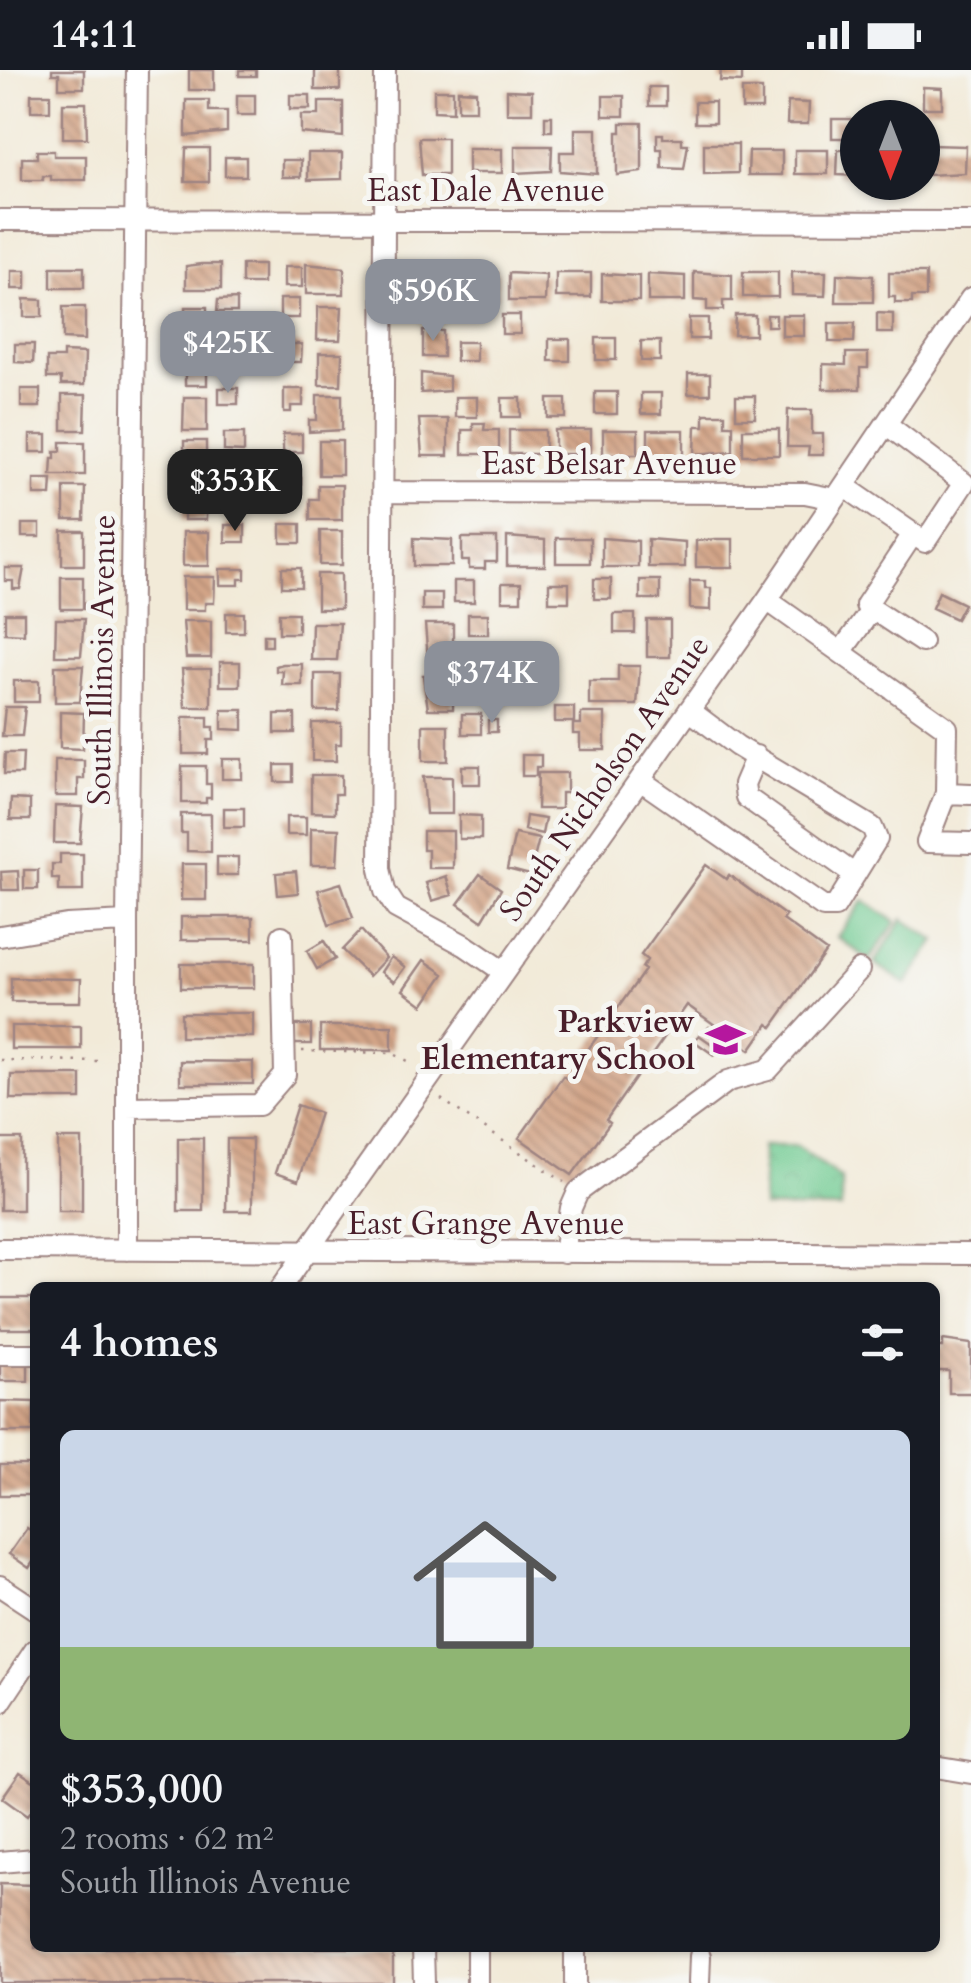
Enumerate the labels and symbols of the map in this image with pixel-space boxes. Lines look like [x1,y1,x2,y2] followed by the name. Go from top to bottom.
[840,100,940,200] north arrow
[367,169,605,213] street label: East Dale Avenue
[363,259,503,344] pin: $596K
[158,311,298,396] pin: $425K
[481,442,737,486] street label: East Belsar Avenue
[165,449,305,534] pin: $353K
[77,514,127,806] street label: South Illinois Avenue
[489,627,720,930] street label: South Nicholson Avenue
[422,641,562,726] pin: $374K
[420,1000,695,1081] place label: Parkview Elementary School
[704,1018,746,1060] school or university icon: Parkview Elementary School
[348,1202,624,1246] street label: East Grange Avenue

